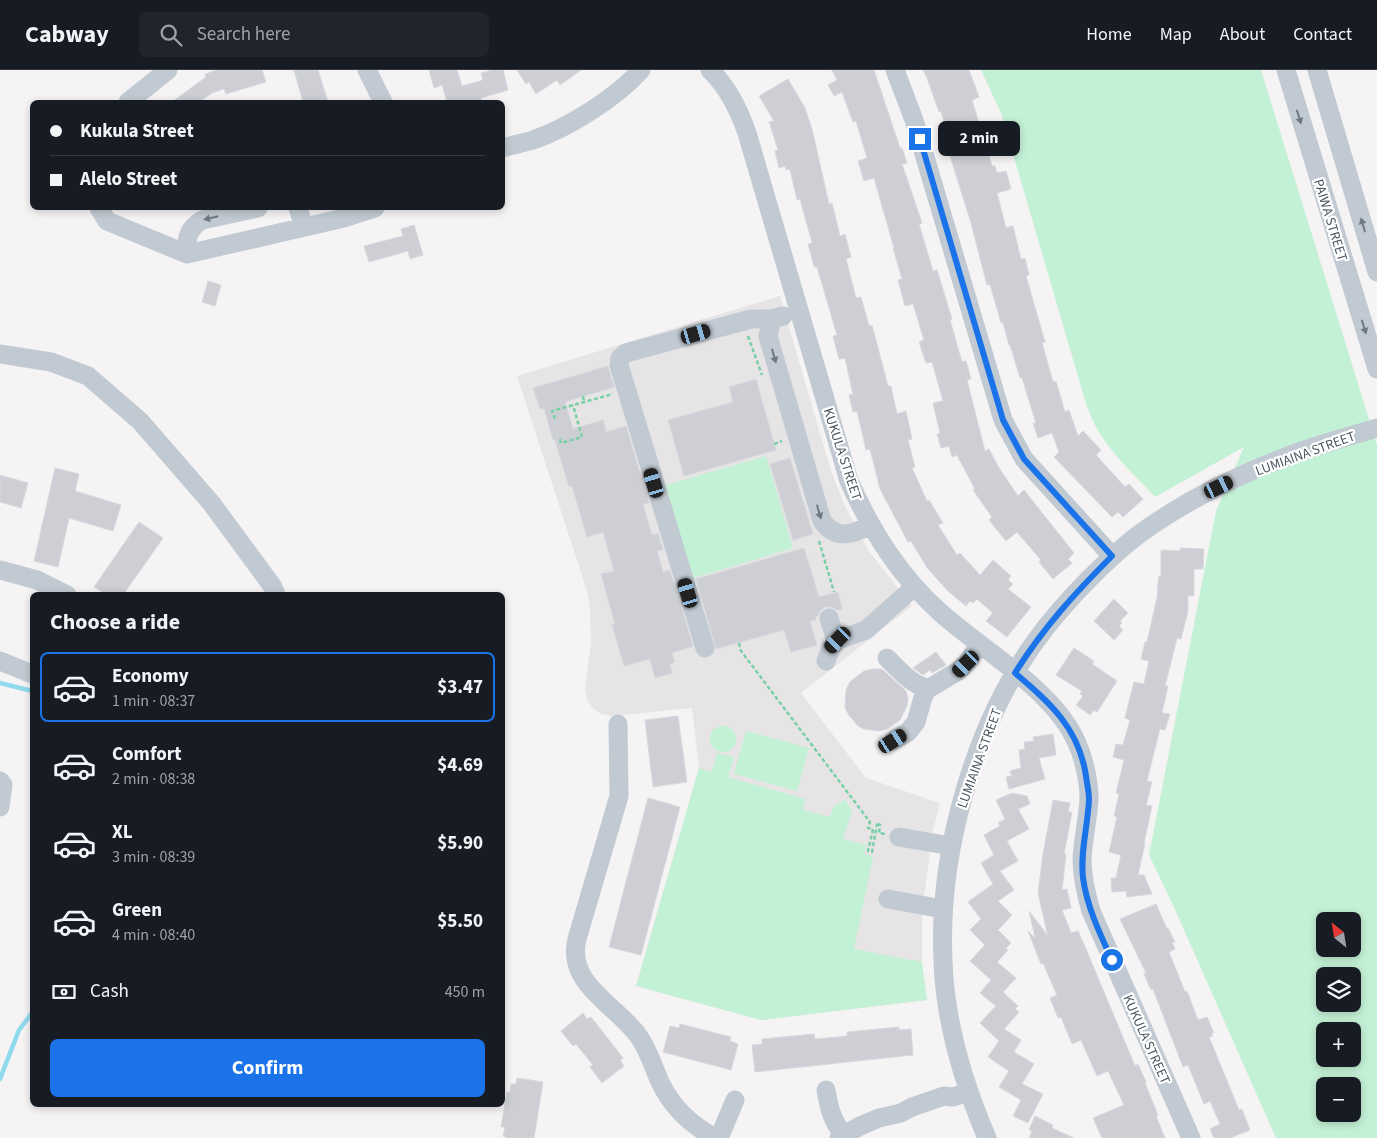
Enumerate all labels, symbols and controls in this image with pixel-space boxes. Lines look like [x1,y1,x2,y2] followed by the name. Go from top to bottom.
[139,12,489,57] search box
[25,17,109,52] text: Cabway
[157,21,185,49] icon: search
[197,21,290,48] text: Search here
[1086,22,1132,47] text: Home
[1160,22,1192,47] text: Map
[1220,22,1265,47] text: About
[1293,22,1352,47] text: Contact
[1296,109,1304,124] one-way arrow
[80,118,194,145] text: Kukula Street
[938,122,1020,156] callout: 2 min
[960,127,998,149] text: 2 min
[909,128,931,150] route end
[80,166,177,193] text: Alelo Street
[1308,177,1352,264] street label: PAIWA STREET
[203,214,218,222] one-way arrow
[1359,217,1367,232] one-way arrow
[1361,319,1369,334] one-way arrow
[679,323,712,345] car
[771,349,779,364] one-way arrow
[818,406,867,504] street label: KUKULA STREET
[1253,426,1359,481] street label: LUMIAINA STREET
[642,466,665,500] car
[1202,474,1235,500] car
[816,505,824,520] one-way arrow
[676,576,699,610] car
[50,606,180,638] text: Choose a ride
[822,624,853,656] car
[950,648,981,680] car
[112,663,189,690] text: Economy
[52,665,97,710] icon: car
[437,674,483,701] text: $3.47
[112,690,195,712] text: 1 min · 08:37
[953,705,1007,811] street label: LUMIAINA STREET
[876,727,909,755] car
[112,741,182,768] text: Comfort
[52,743,97,788] icon: car
[437,752,483,779] text: $4.69
[112,768,195,790] text: 2 min · 08:38
[112,819,133,846] text: XL
[52,821,97,866] icon: car
[437,830,483,857] text: $5.90
[112,846,195,868] text: 3 min · 08:39
[112,897,162,924] text: Green
[52,899,97,944] icon: car
[437,908,483,935] text: $5.50
[1316,912,1361,958] north arrow
[1316,912,1361,1122] map controls
[112,924,195,946] text: 4 min · 08:40
[1101,949,1123,971] route start
[1316,967,1361,1012] button: layers
[50,978,78,1006] icon: cash
[90,978,129,1005] text: Cash
[445,981,485,1003] text: 450 m
[1117,991,1175,1088] street label: KUKULA STREET
[1316,1022,1361,1067] button: +
[50,1039,485,1097] button: Confirm
[1316,1077,1361,1122] button: −

